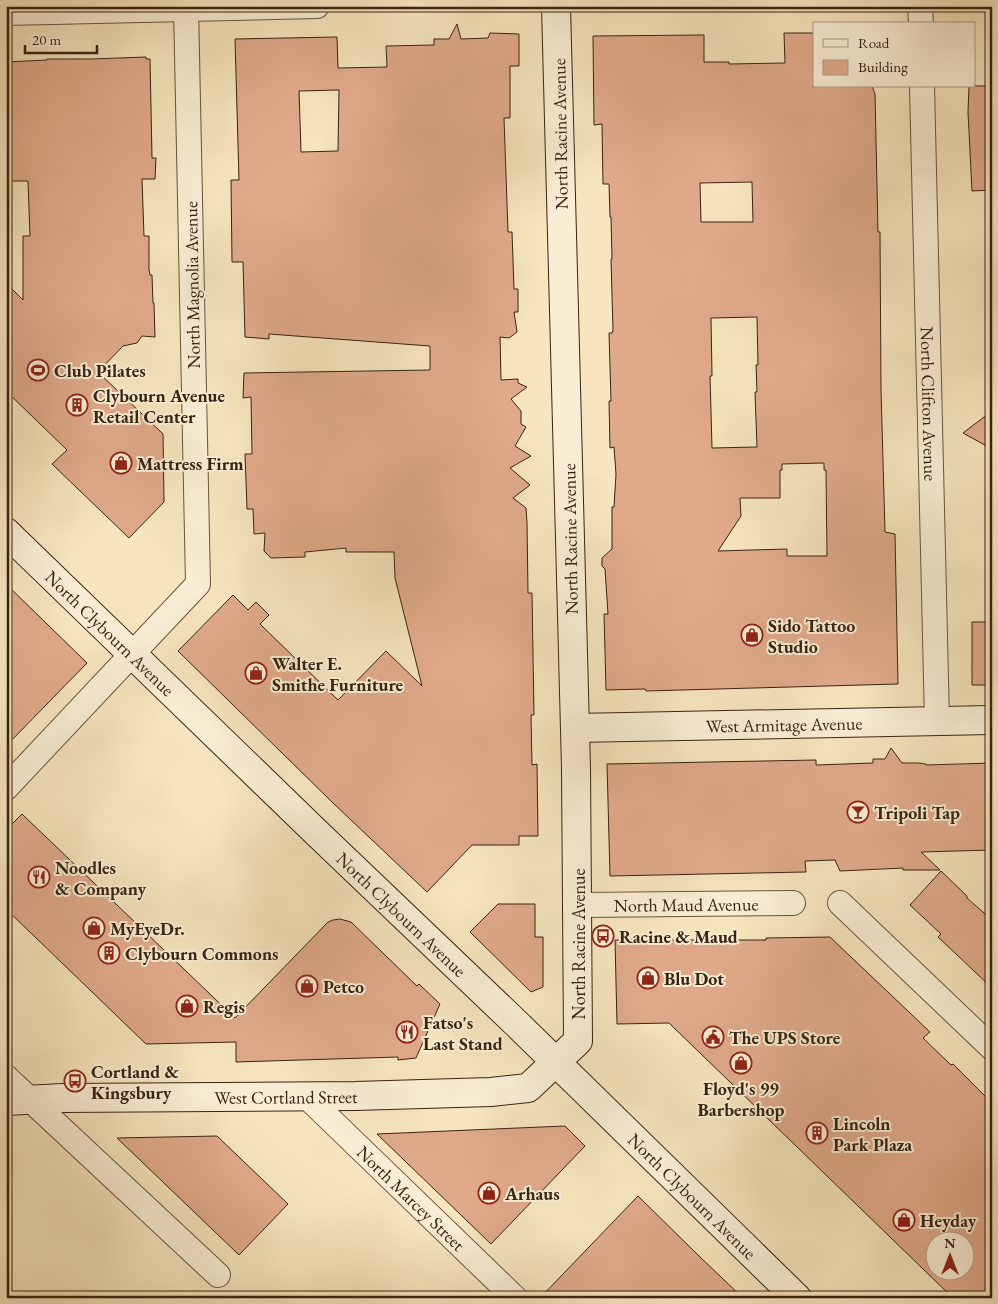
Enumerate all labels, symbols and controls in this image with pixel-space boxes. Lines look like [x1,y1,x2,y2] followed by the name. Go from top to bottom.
[25,22,98,54] scale bar
[813,22,976,88] legend
[32,30,61,49] text: 20 m
[858,33,890,52] text: Road
[858,57,908,76] text: Building
[547,58,573,210] street label: North Racine Avenue
[179,201,205,369] street label: North Magnolia Avenue
[916,326,943,481] street label: North Clifton Avenue
[26,358,50,382] sports icon: Club Pilates
[54,359,146,382] place label: Club Pilates
[93,384,226,428] place label: Clybourn Avenue Retail Center
[65,393,89,417] building icon: Clybourn Avenue Retail Center
[109,451,133,475] shop icon: Mattress Firm
[137,452,244,475] place label: Mattress Firm
[557,463,583,615] street label: North Racine Avenue
[41,565,180,701] street label: North Clybourn Avenue
[768,614,855,658] place label: Sido Tattoo Studio
[740,623,764,647] shop icon: Sido Tattoo Studio
[272,652,404,696] place label: Walter E. Smithe Furniture
[244,661,268,685] shop icon: Walter E. Smithe Furniture
[705,711,863,737] street label: West Armitage Avenue
[846,800,870,824] bar icon: Tripoli Tap
[874,801,960,824] place label: Tripoli Tap
[332,847,472,981] street label: North Clybourn Avenue
[55,856,146,900] place label: Noodles & Company
[27,865,51,889] restaurant icon: Noodles & Company
[567,868,590,1020] street label: North Racine Avenue
[614,892,758,916] street label: North Maud Avenue
[82,916,106,940] shop icon: MyEyeDr.
[110,917,185,940] place label: MyEyeDr.
[591,924,615,948] bus stop icon: Racine & Maud
[619,925,738,948] place label: Racine & Maud
[97,941,121,965] building icon: Clybourn Commons
[125,942,279,965] place label: Clybourn Commons
[636,966,660,990] shop icon: Blu Dot
[664,967,724,990] place label: Blu Dot
[295,974,319,998] shop icon: Petco
[323,975,364,998] place label: Petco
[175,994,199,1018] shop icon: Regis
[203,995,245,1018] place label: Regis
[423,1011,503,1055] place label: Fatso's Last Stand
[395,1020,419,1044] restaurant icon: Fatso's Last Stand
[701,1025,725,1049] public building icon: The UPS Store
[729,1026,841,1049] place label: The UPS Store
[729,1051,753,1075] shop icon: Floyd's 99 Barbershop
[91,1060,179,1104] place label: Cortland & Kingsbury
[63,1069,87,1093] bus stop icon: Cortland & Kingsbury
[698,1077,784,1121] place label: Floyd's 99 Barbershop
[214,1084,358,1108] street label: West Cortland Street
[833,1112,912,1156] place label: Lincoln Park Plaza
[805,1121,829,1145] building icon: Lincoln Park Plaza
[623,1128,762,1264] street label: North Clybourn Avenue
[352,1140,471,1256] street label: North Marcey Street
[477,1181,501,1205] shop icon: Arhaus
[504,1182,560,1205] place label: Arhaus
[892,1208,916,1232] shop icon: Heyday
[920,1209,977,1232] place label: Heyday
[926,1232,976,1282] north arrow
[944,1234,956,1252] text: N

